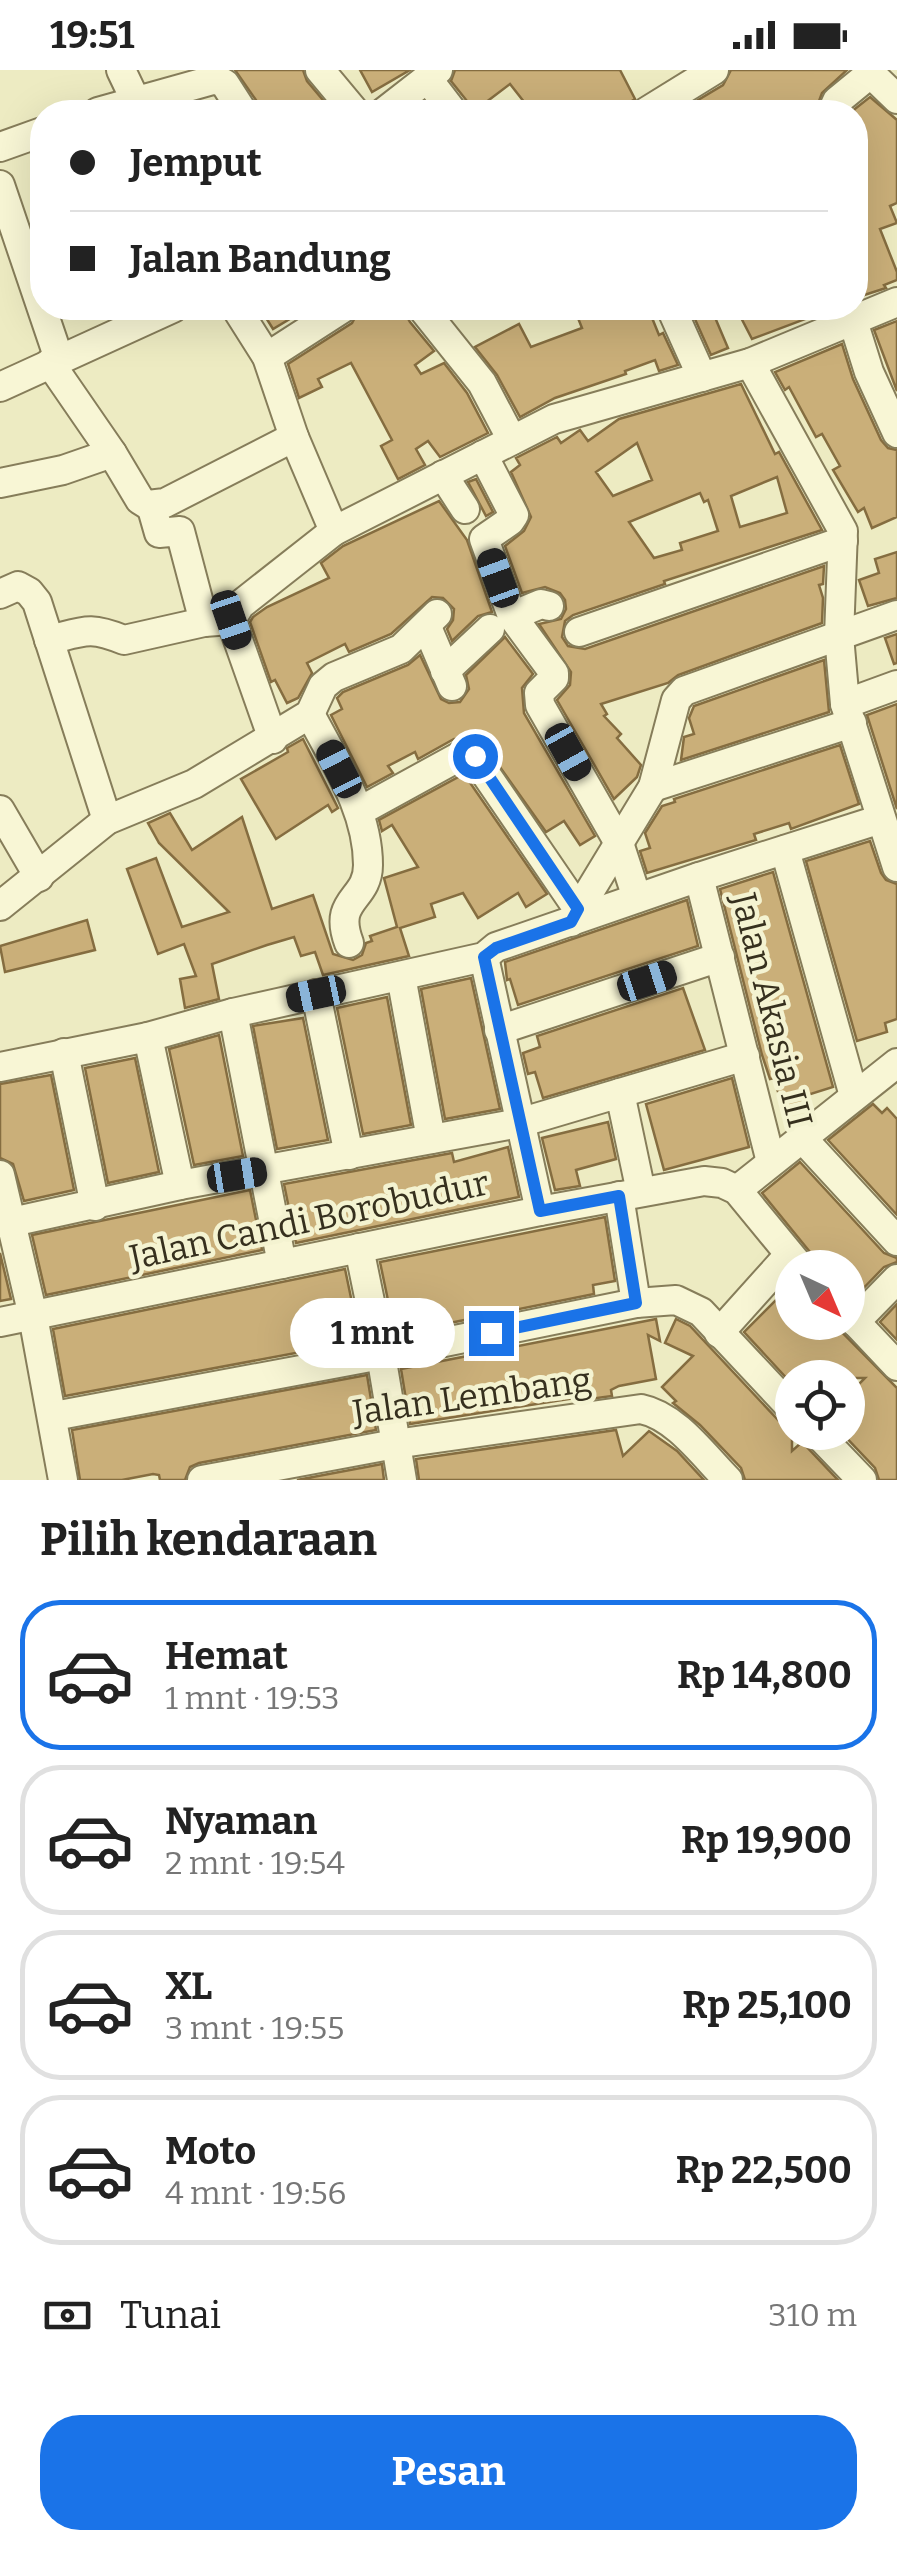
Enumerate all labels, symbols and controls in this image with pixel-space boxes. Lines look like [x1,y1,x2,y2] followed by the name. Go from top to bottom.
[50,12,134,58] text: 19:51
[130,140,262,186] text: Jemput
[130,236,391,282] text: Jalan Bandung
[474,545,522,611] car
[207,587,255,653] car
[540,718,596,786] car
[453,734,498,779] route start
[312,735,366,803] car
[722,887,821,1132] street label: Jalan Akasia III
[614,957,680,1005] car
[284,973,348,1015] car
[205,1155,269,1195] car
[125,1161,492,1279] street label: Jalan Candi Borobudur
[775,1250,865,1340] north arrow
[775,1250,865,1450] map controls
[291,1298,456,1368] callout: 1 mnt
[469,1311,514,1356] route end
[331,1314,414,1352] text: 1 mnt
[349,1358,594,1434] street label: Jalan Lembang
[775,1360,865,1450] button: locate
[40,1513,377,1567] text: Pilih kendaraan
[45,1630,135,1720] icon: car
[165,1633,288,1679] text: Hemat
[677,1652,852,1698] text: Rp 14,800
[165,1679,339,1717] text: 1 mnt · 19:53
[45,1795,135,1885] icon: car
[165,1798,317,1844] text: Nyaman
[681,1817,852,1863] text: Rp 19,900
[165,1844,345,1882] text: 2 mnt · 19:54
[45,1960,135,2050] icon: car
[165,1963,212,2009] text: XL
[682,1982,852,2028] text: Rp 25,100
[165,2009,344,2047] text: 3 mnt · 19:55
[45,2125,135,2215] icon: car
[165,2128,256,2174] text: Moto
[676,2147,852,2193] text: Rp 22,500
[165,2174,346,2212] text: 4 mnt · 19:56
[40,2288,95,2343] icon: cash
[120,2292,221,2338] text: Tunai
[768,2296,857,2334] text: 310 m
[40,2415,857,2530] button: Pesan

